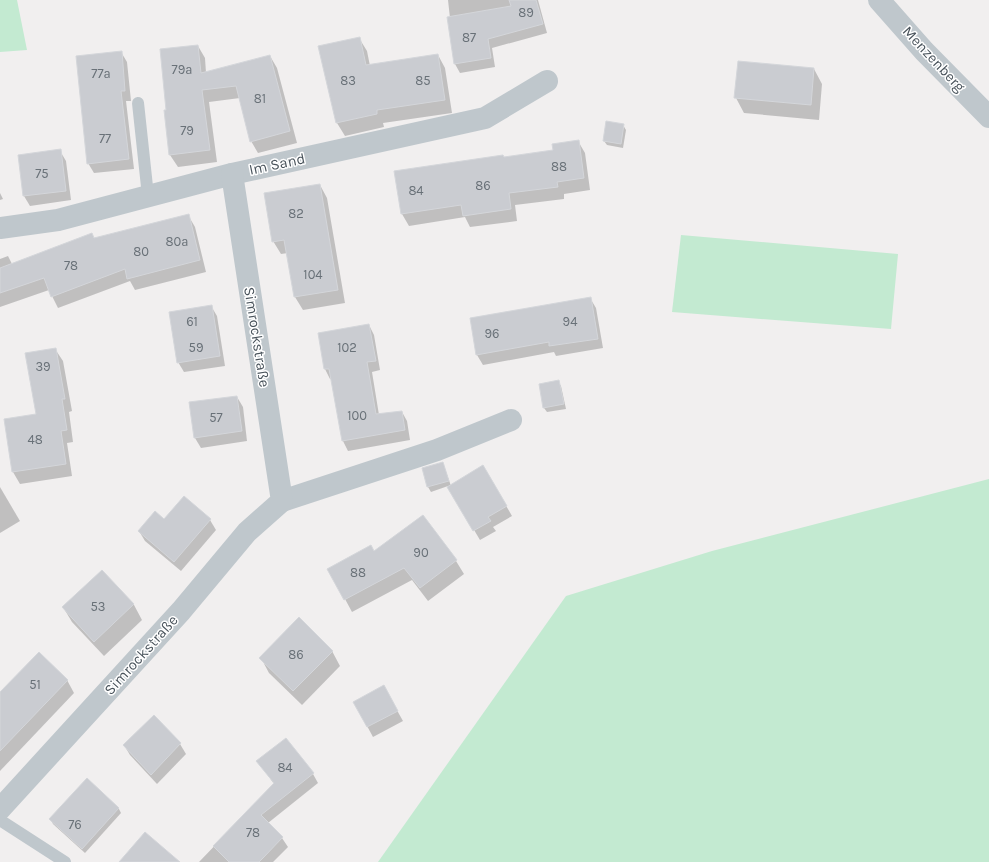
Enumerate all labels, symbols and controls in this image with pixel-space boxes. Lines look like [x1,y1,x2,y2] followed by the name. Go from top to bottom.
[518,5,534,20] house number: 89
[899,22,969,96] street label: Menzenberg
[462,30,476,45] house number: 87
[172,62,192,77] house number: 79a
[91,66,111,81] house number: 77a
[340,73,356,88] house number: 83
[415,73,431,88] house number: 85
[254,91,266,106] house number: 81
[180,123,194,138] house number: 79
[99,131,111,146] house number: 77
[247,149,307,179] street label: Im Sand
[551,159,567,174] house number: 88
[35,166,49,181] house number: 75
[475,178,491,193] house number: 86
[408,183,424,198] house number: 84
[288,206,304,221] house number: 82
[166,234,188,249] house number: 80a
[133,244,149,259] house number: 80
[64,258,78,273] house number: 78
[303,267,323,282] house number: 104
[240,285,274,389] street label: Simrockstraße
[186,314,198,329] house number: 61
[563,314,577,329] house number: 94
[485,326,499,341] house number: 96
[189,340,203,355] house number: 59
[337,340,357,355] house number: 102
[35,359,51,374] house number: 39
[347,408,367,423] house number: 100
[209,410,223,425] house number: 57
[27,432,43,447] house number: 48
[413,545,429,560] house number: 90
[350,565,366,580] house number: 88
[90,599,106,614] house number: 53
[100,611,182,699] street label: Simrockstraße
[288,647,304,662] house number: 86
[29,677,41,692] house number: 51
[277,760,293,775] house number: 84
[68,817,82,832] house number: 76
[246,825,260,840] house number: 78

